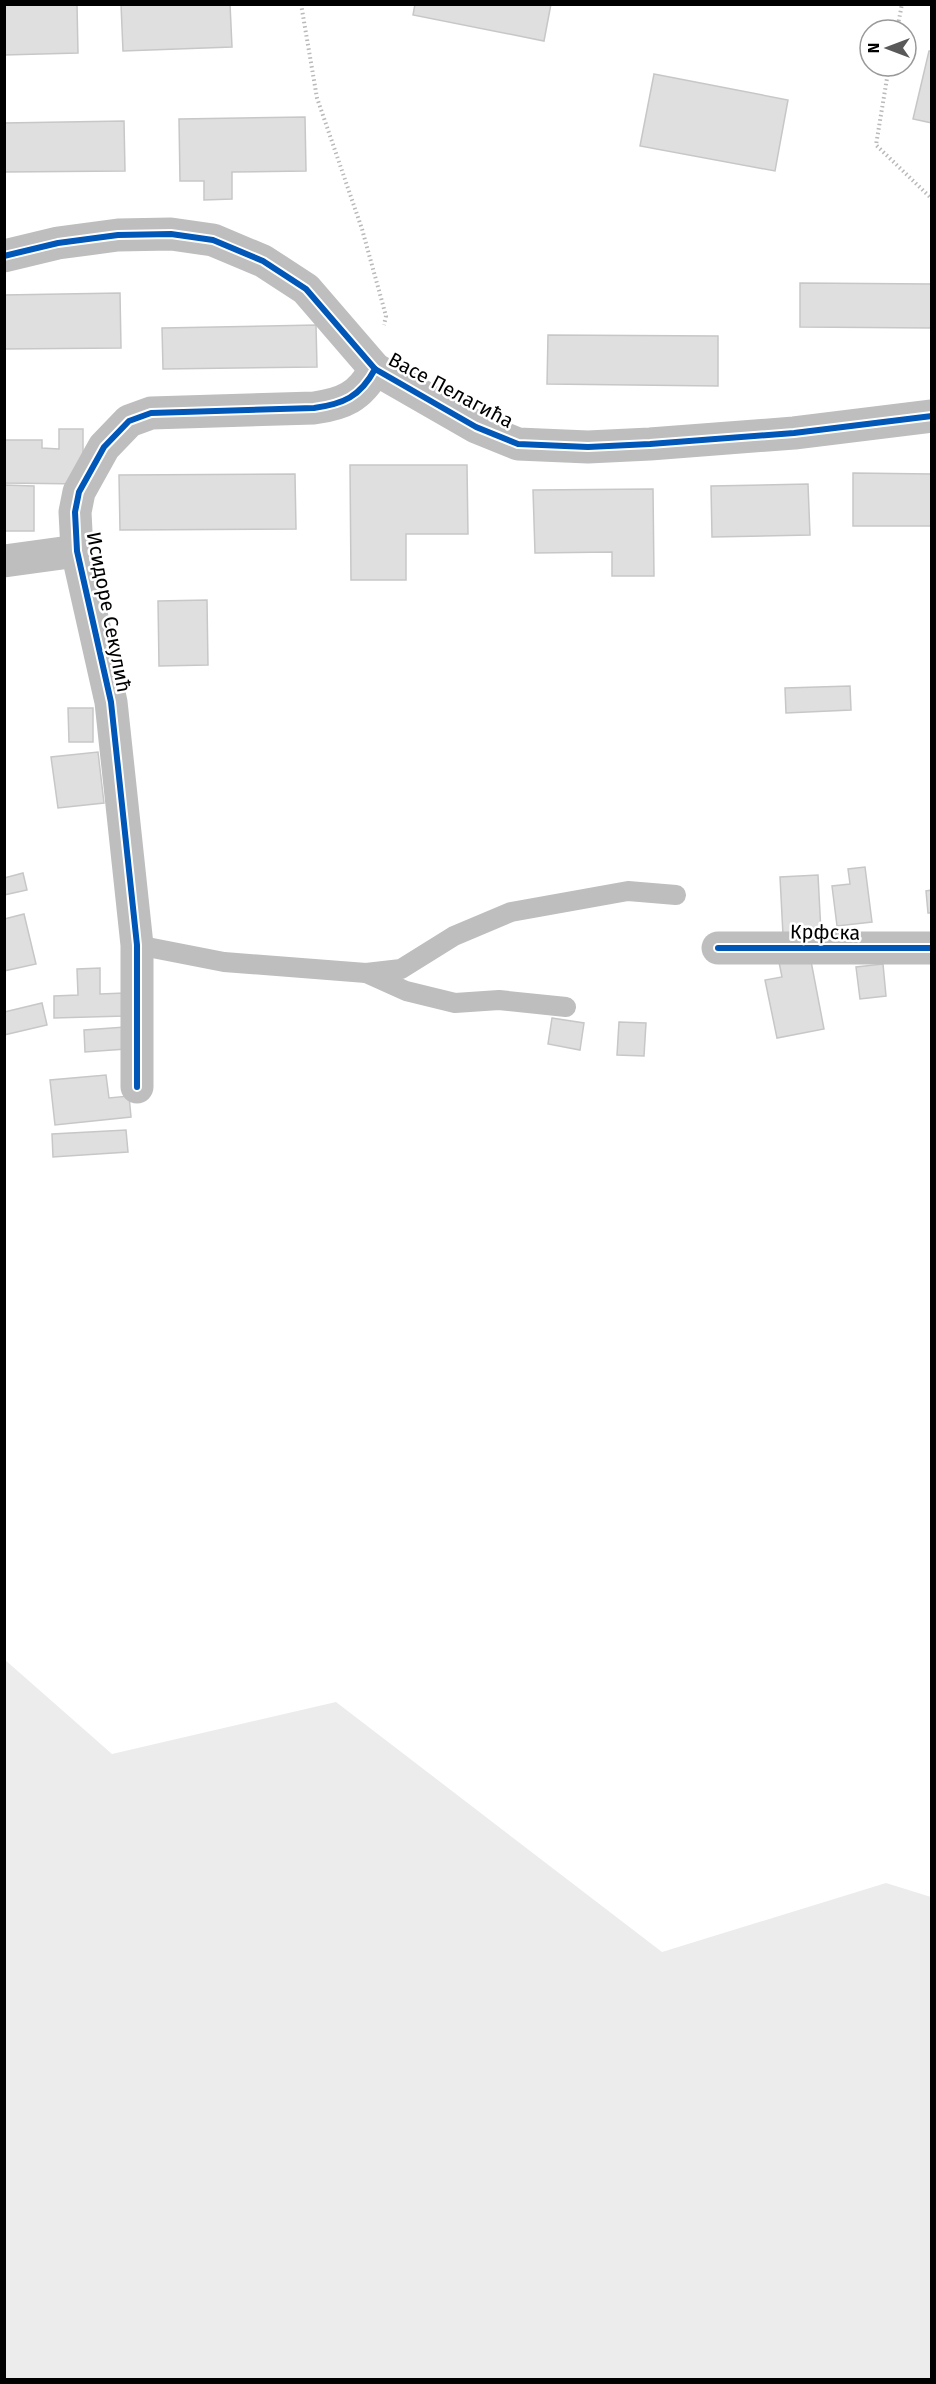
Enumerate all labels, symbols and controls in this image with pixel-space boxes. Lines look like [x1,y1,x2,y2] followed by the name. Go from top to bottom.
[858,18,918,78] north arrow
[864,43,883,53] text: N
[384,347,518,433] street label: Васе Пелагића
[82,530,136,694] street label: Исидоре Секулић
[790,919,860,945] street label: Крфска

